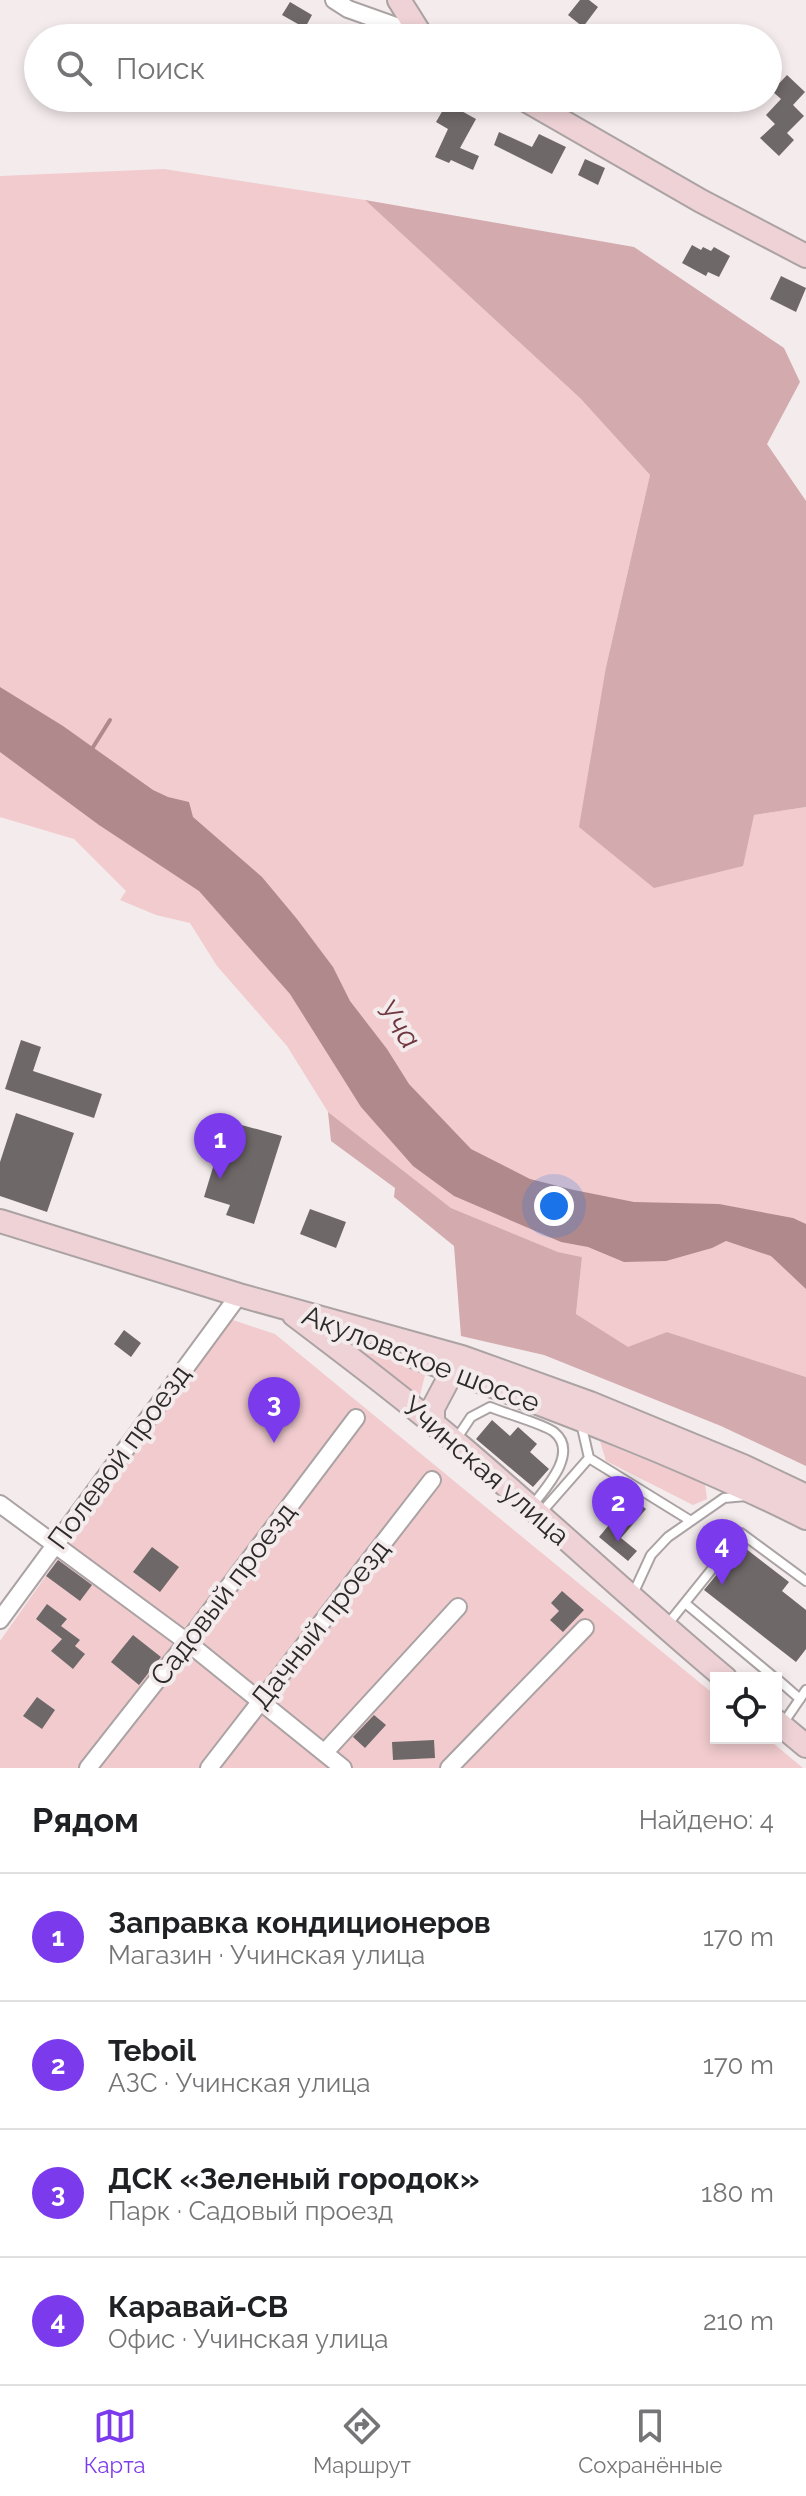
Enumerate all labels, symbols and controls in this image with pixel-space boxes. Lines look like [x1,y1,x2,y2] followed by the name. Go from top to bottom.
[24,24,782,112] search box
[52,46,96,90] icon: search
[116,51,205,86] text: Поиск
[370,993,428,1055] water label: Уча
[194,1113,246,1179] pin: 1
[534,1186,574,1226] your location
[298,1299,544,1419] street label: Акуловское шоссе
[41,1358,197,1556] street label: Полевой проезд
[248,1377,300,1443] pin: 3
[396,1390,576,1552] street label: Учинская улица
[592,1476,644,1542] pin: 2
[143,1496,303,1692] street label: Садовый проезд
[696,1519,748,1585] pin: 4
[244,1533,396,1715] street label: Дачный проезд
[710,1672,782,1744] map controls
[710,1672,782,1744] button: locate
[32,1800,139,1840] text: Рядом
[639,1805,774,1835] text: Найдено: 4
[108,1905,491,1940] text: Заправка кондиционеров
[52,1922,64,1952] text: 1
[703,1922,774,1952] text: 170 m
[108,1940,425,1970] text: Магазин · Учинская улица
[108,2033,196,2068] text: Teboil
[51,2050,65,2080] text: 2
[703,2050,774,2080] text: 170 m
[108,2068,371,2098] text: АЗС · Учинская улица
[108,2161,479,2196] text: ДСК «Зеленый городок»
[51,2178,65,2208] text: 3
[701,2178,774,2208] text: 180 m
[108,2196,393,2226] text: Парк · Садовый проезд
[108,2289,288,2324] text: Каравай-СВ
[51,2306,65,2336] text: 4
[703,2306,774,2336] text: 210 m
[108,2324,388,2354] text: Офис · Учинская улица
[84,2404,146,2478] tab: Карта
[313,2404,411,2478] tab: Маршрут
[578,2404,722,2478] tab: Сохранённые

